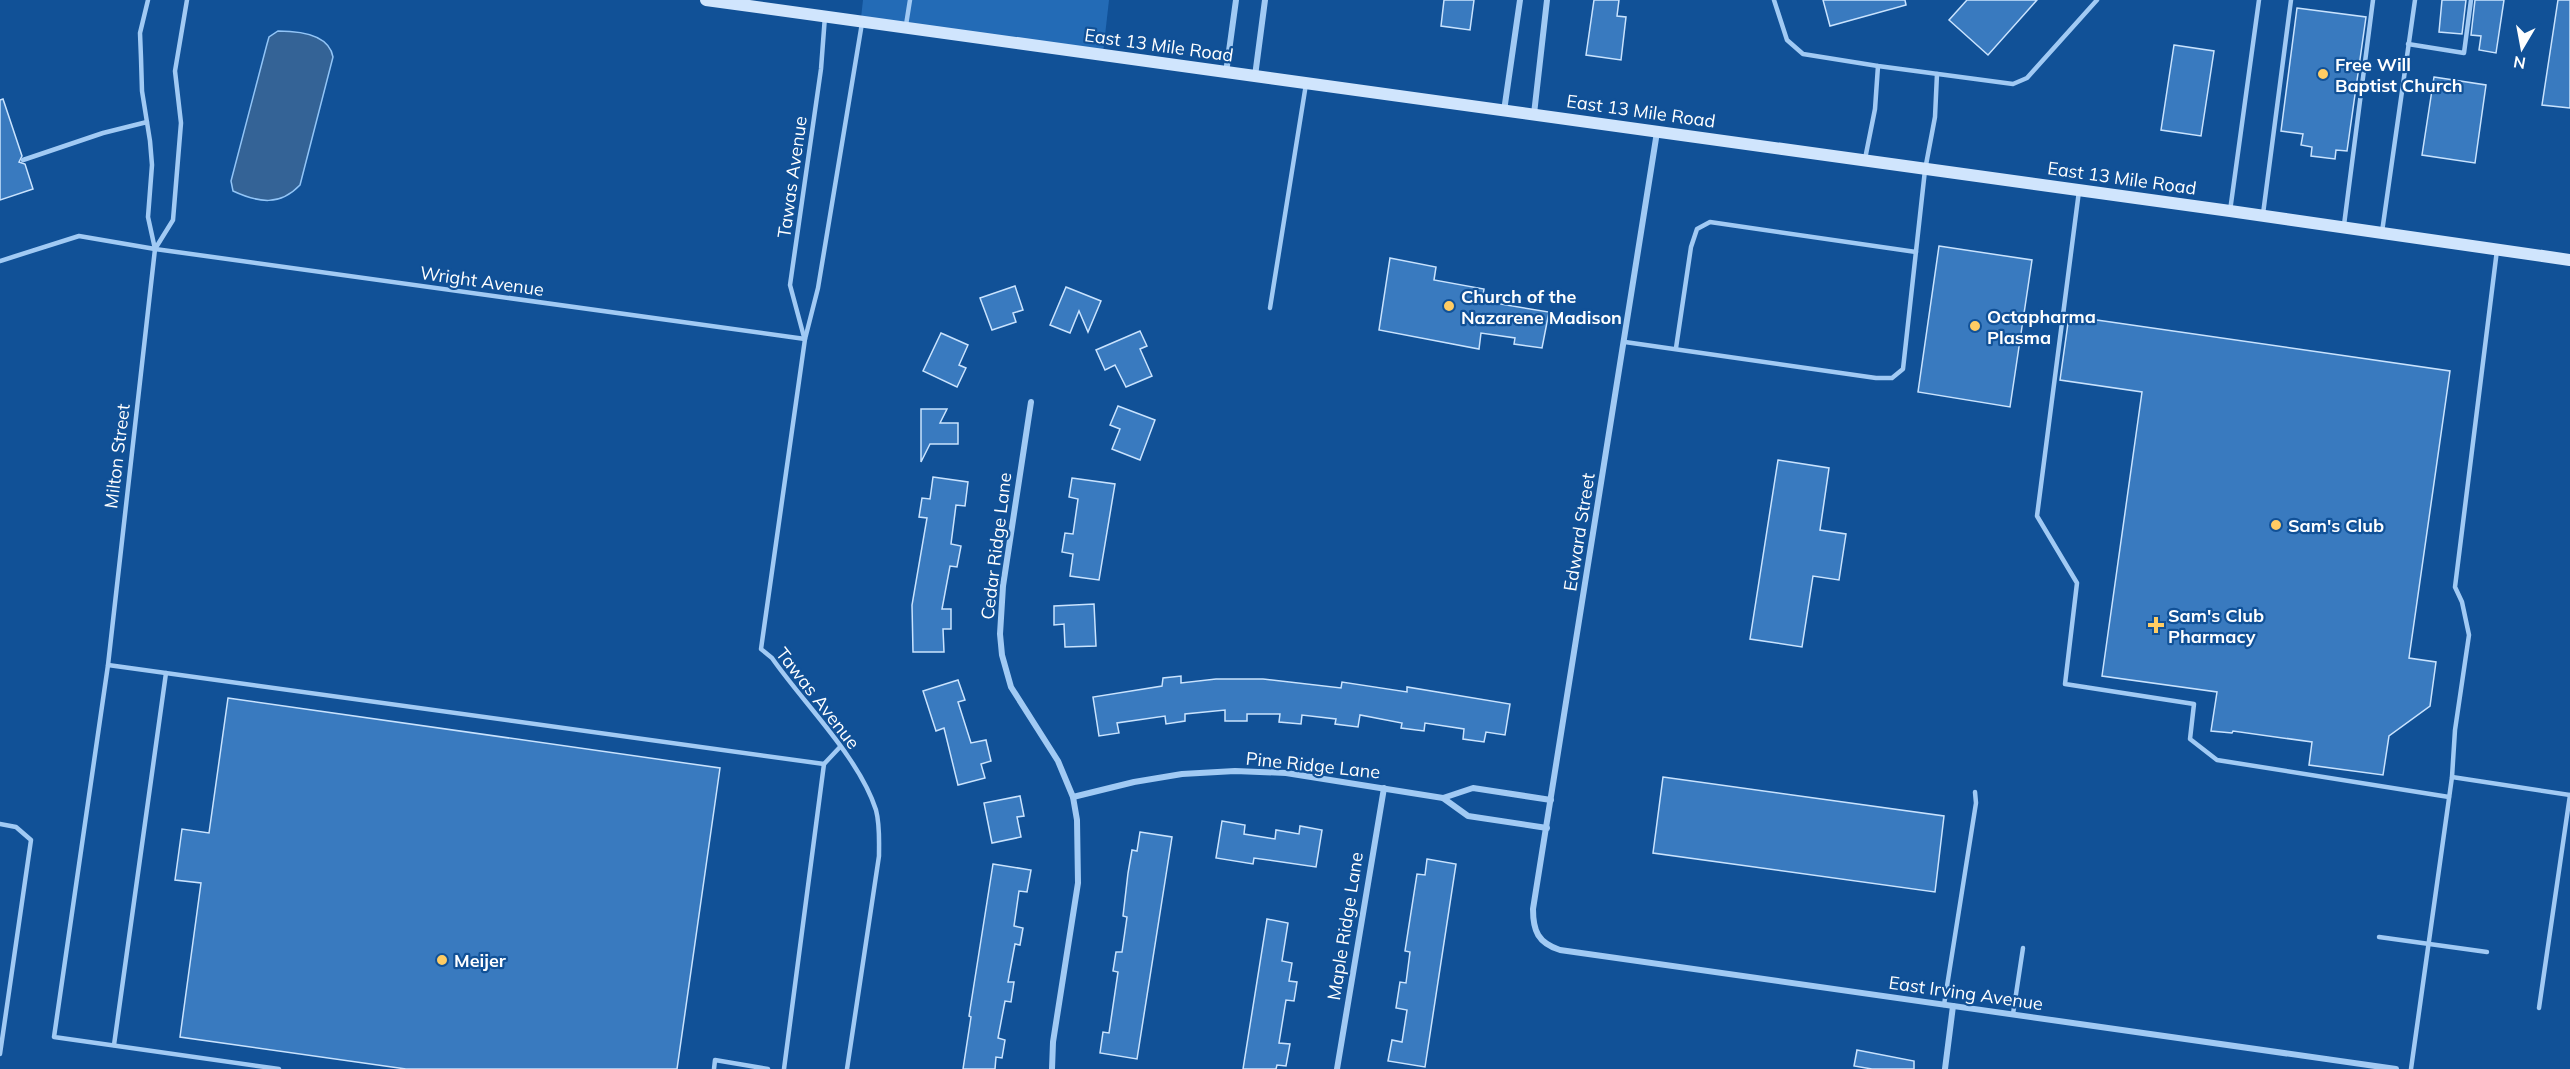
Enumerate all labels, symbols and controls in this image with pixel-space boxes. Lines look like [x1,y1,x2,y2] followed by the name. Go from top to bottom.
[2492,18,2552,78] north arrow
[1083,23,1235,67] street label: East 13 Mile Road
[2512,52,2527,74] text: N
[2335,53,2463,97] place label: Free Will Baptist Church
[2316,67,2330,81] marker: Free Will Baptist Church
[1565,89,1717,133] street label: East 13 Mile Road
[772,115,812,239] street label: Tawas Avenue
[2046,156,2198,200] street label: East 13 Mile Road
[419,261,545,301] street label: Wright Avenue
[1461,285,1622,329] place label: Church of the Nazarene Madison
[1442,299,1456,313] marker: Church of the Nazarene Madison
[1987,305,2096,349] place label: Octapharma Plasma
[1968,319,1982,333] marker: Octapharma Plasma
[99,402,135,510] street label: Milton Street
[976,471,1016,621] street label: Cedar Ridge Lane
[1558,471,1600,593] street label: Edward Street
[2288,514,2384,537] place label: Sam's Club
[2269,518,2283,532] marker: Sam's Club
[2168,604,2264,648] place label: Sam's Club Pharmacy
[2149,618,2163,632] marker: Sam's Club Pharmacy
[771,643,865,753] street label: Tawas Avenue
[1245,747,1381,783] street label: Pine Ridge Lane
[1322,850,1368,1002] street label: Maple Ridge Lane
[454,949,507,972] place label: Meijer
[435,953,449,967] marker: Meijer
[1887,971,2045,1015] street label: East Irving Avenue

